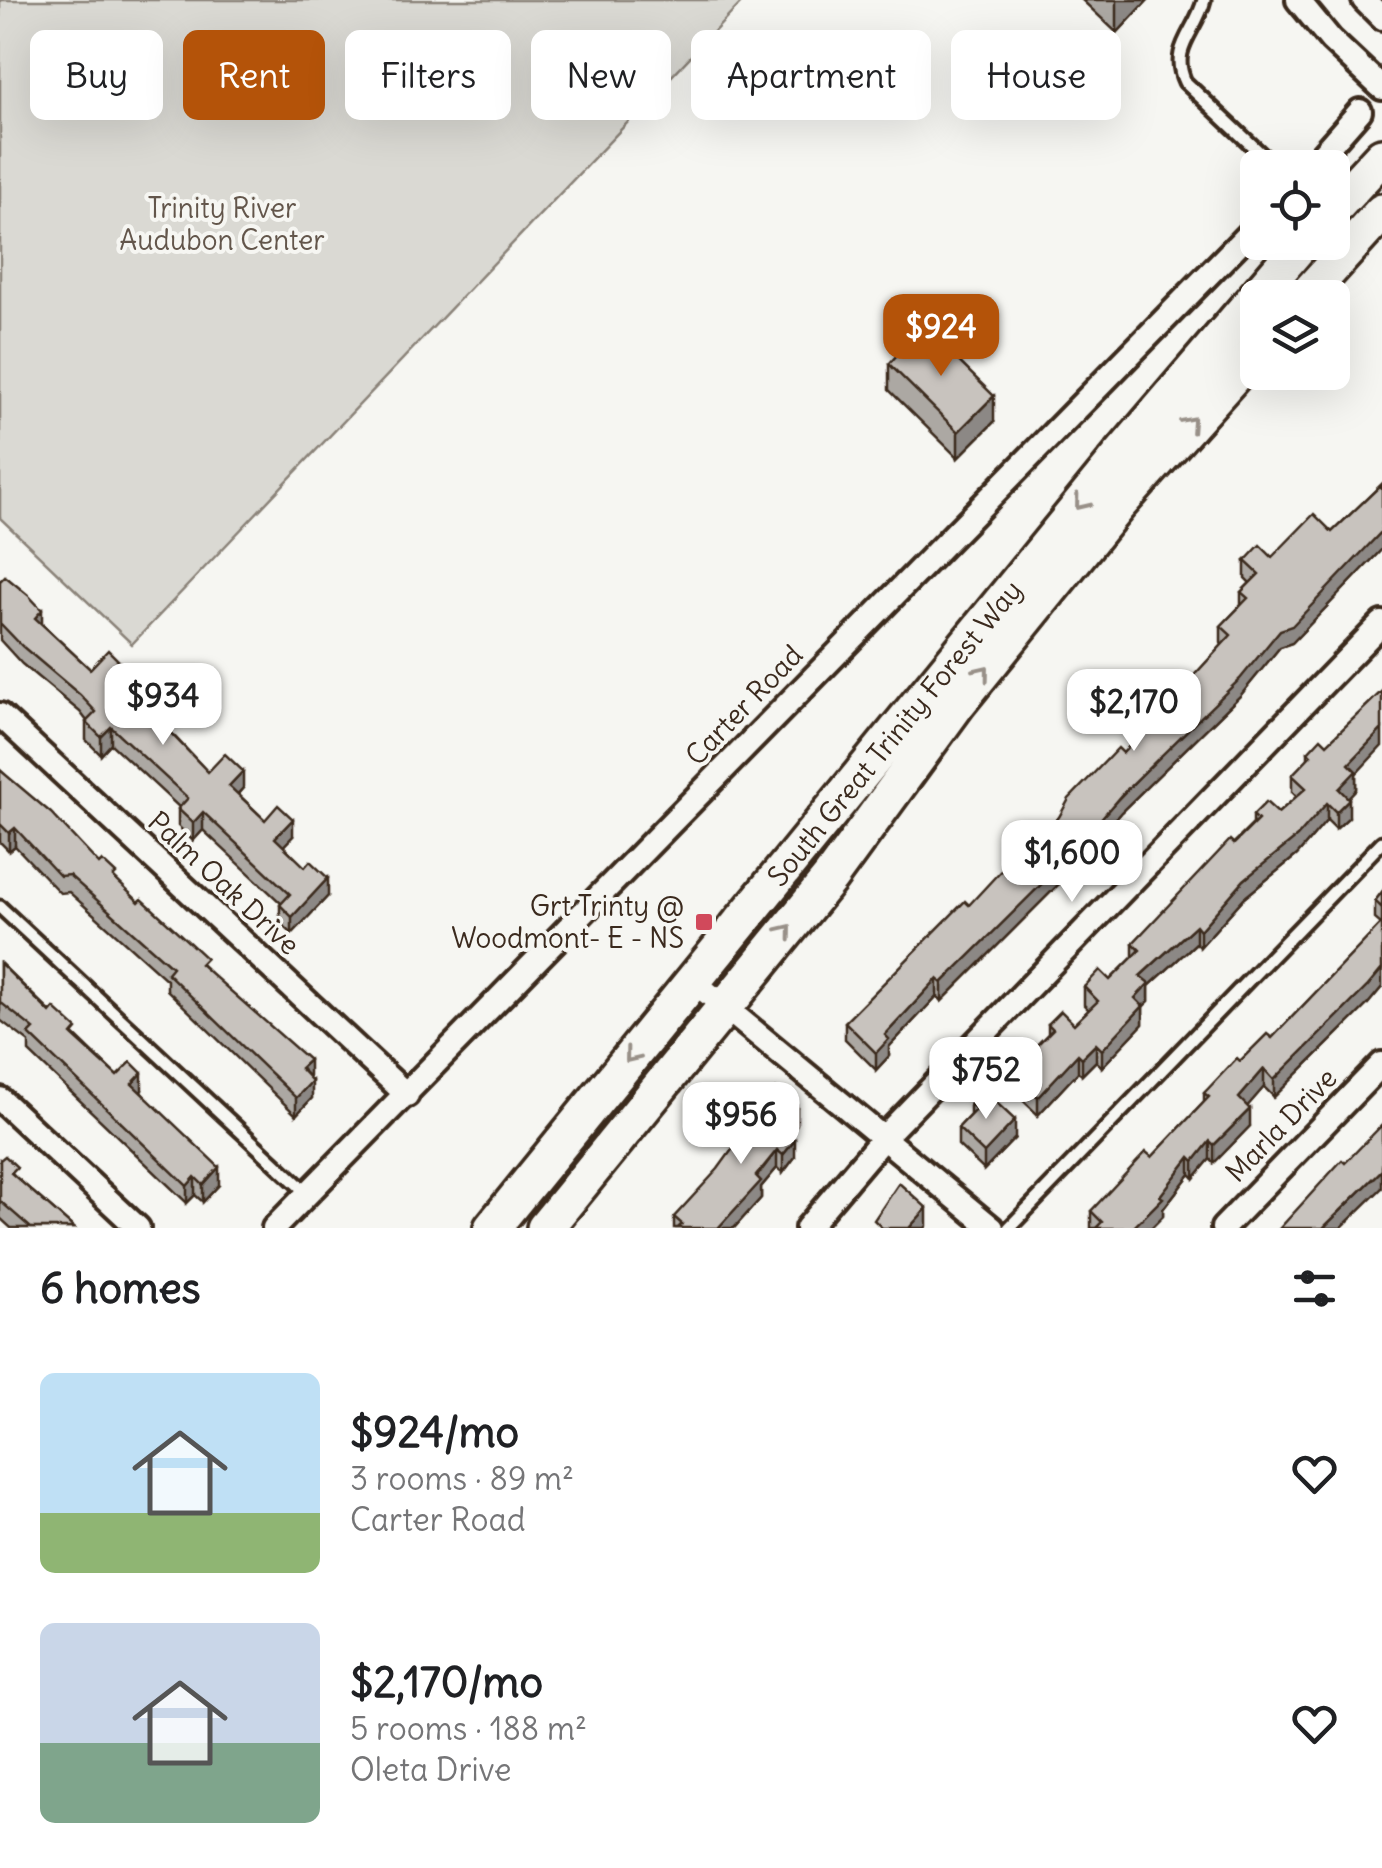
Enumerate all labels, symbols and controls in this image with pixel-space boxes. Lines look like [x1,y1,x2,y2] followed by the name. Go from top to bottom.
[30,30,163,120] chip: Buy
[183,30,325,120] chip: Rent
[345,30,511,120] chip: Filters
[531,30,671,120] chip: New
[691,30,931,120] chip: Apartment
[951,30,1121,120] chip: House
[1240,150,1350,390] map controls
[1240,150,1350,260] button: locate
[119,190,325,258] park label: Trinity River Audubon Center
[1240,280,1350,390] button: layers
[882,294,1000,379] pin: $924
[905,306,977,347] text: $924
[1179,416,1197,435] one-way arrow
[1075,492,1093,510] one-way arrow
[759,573,1030,893] street label: South Great Trinity Forest Way
[678,637,810,773] street label: Carter Road
[104,663,222,748] pin: $934
[971,666,988,684] one-way arrow
[1053,669,1215,754] pin: $2,170
[127,675,199,716] text: $934
[1089,681,1179,722] text: $2,170
[141,804,307,962] street label: Palm Oak Drive
[991,820,1153,905] pin: $1,600
[1023,832,1121,873] text: $1,600
[451,888,684,956] place label: Grt Trinty @ Woodmont- E - NS
[693,911,715,933] marker: Grt Trinty @ Woodmont- E - NS
[774,924,792,942] one-way arrow
[927,1037,1045,1122] pin: $752
[625,1045,643,1063] one-way arrow
[951,1049,1021,1090] text: $752
[1218,1060,1344,1190] street label: Marla Drive
[682,1082,800,1167] pin: $956
[705,1094,778,1135] text: $956
[1287,1261,1342,1316] icon: filters
[40,1262,201,1314] text: 6 homes
[350,1406,519,1458] text: $924/mo
[120,1413,240,1533] icon: home
[1287,1446,1342,1501] icon: heart
[350,1458,574,1499] text: 3 rooms · 89 m²
[350,1499,526,1540] text: Carter Road
[350,1656,543,1708] text: $2,170/mo
[120,1663,240,1783] icon: home
[1287,1696,1342,1751] icon: heart
[350,1708,587,1749] text: 5 rooms · 188 m²
[350,1749,512,1790] text: Oleta Drive

